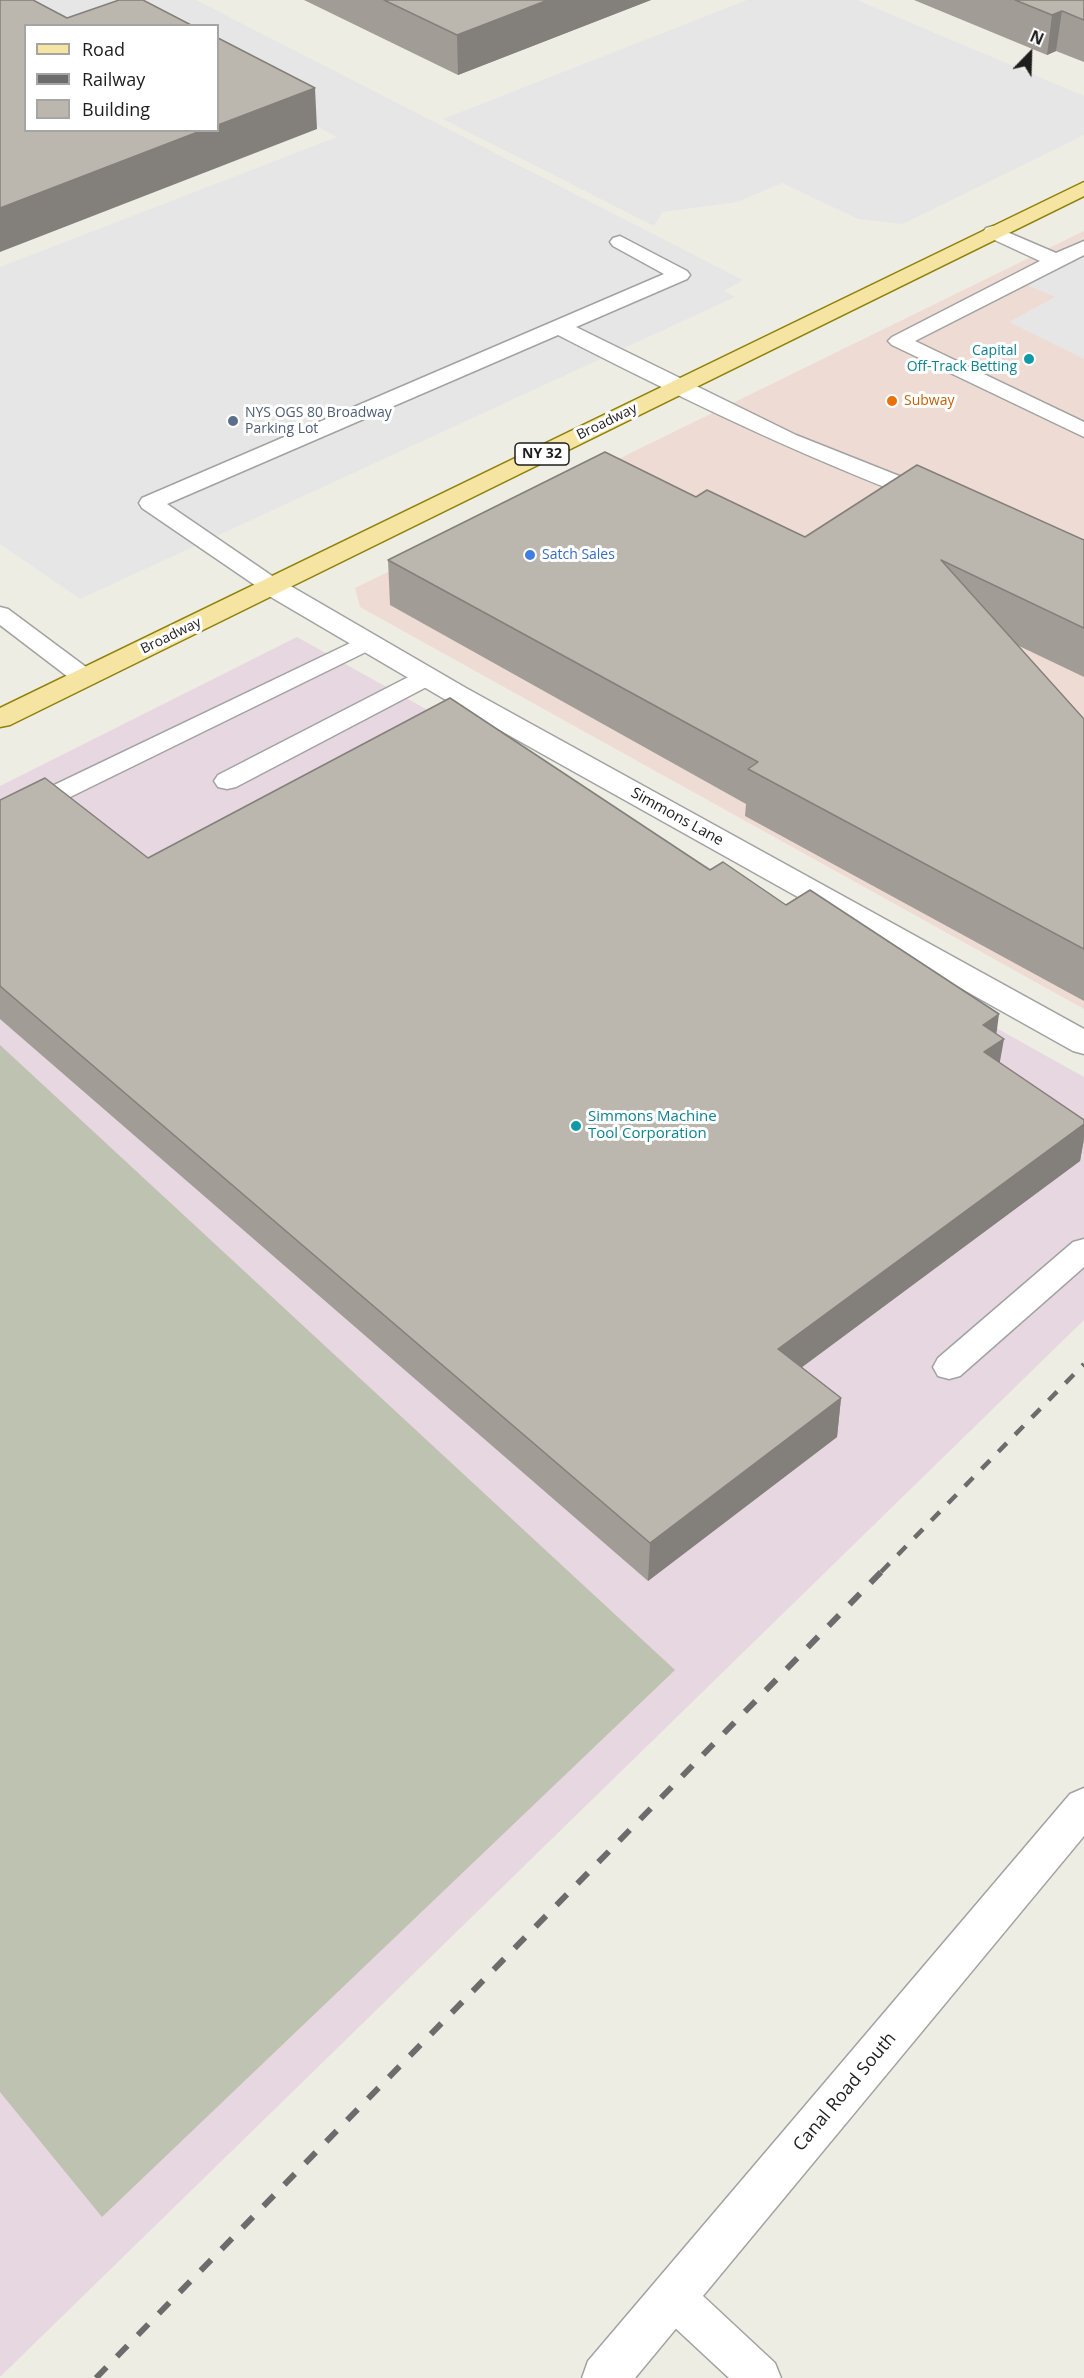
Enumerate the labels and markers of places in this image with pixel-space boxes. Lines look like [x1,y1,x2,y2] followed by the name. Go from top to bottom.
[907,343,1017,376] place label: Capital Off-Track Betting
[1022,352,1036,366] marker: Capital Off-Track Betting
[904,393,954,409] place label: Subway
[885,394,899,408] marker: Subway
[245,405,392,437] place label: NYS OGS 80 Broadway Parking Lot
[226,414,240,428] marker: NYS OGS 80 Broadway Parking Lot
[542,547,615,563] place label: Satch Sales
[523,548,537,562] marker: Satch Sales
[588,1108,717,1143] place label: Simmons Machine Tool Corporation
[569,1119,583,1133] marker: Simmons Machine Tool Corporation

